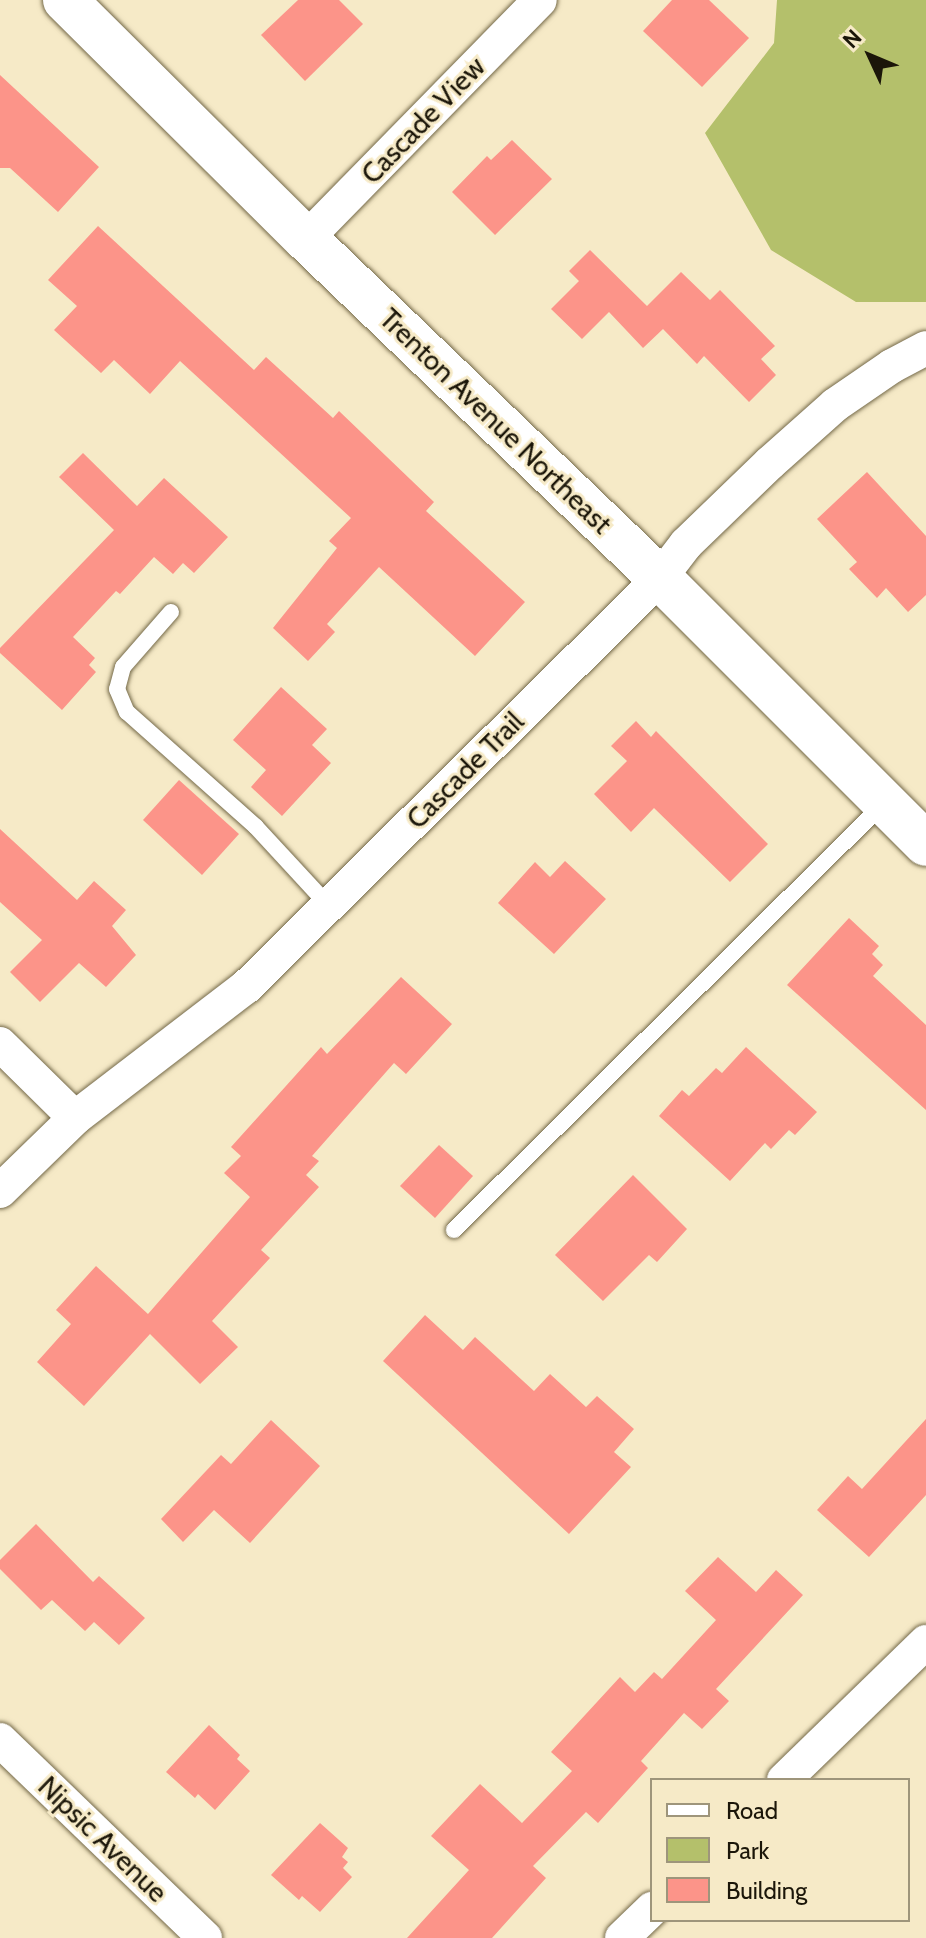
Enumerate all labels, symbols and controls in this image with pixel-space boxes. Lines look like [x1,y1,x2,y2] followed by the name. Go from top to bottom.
[830,16,910,96] north arrow
[837,24,867,54] text: N
[354,50,492,190] street label: Cascade View
[373,301,619,541] street label: Trenton Avenue Northeast
[399,704,531,836] street label: Cascade Trail
[32,1769,174,1909] street label: Nipsic Avenue
[650,1778,910,1922] legend
[726,1796,778,1825] text: Road
[726,1836,769,1865] text: Park
[726,1876,807,1905] text: Building

